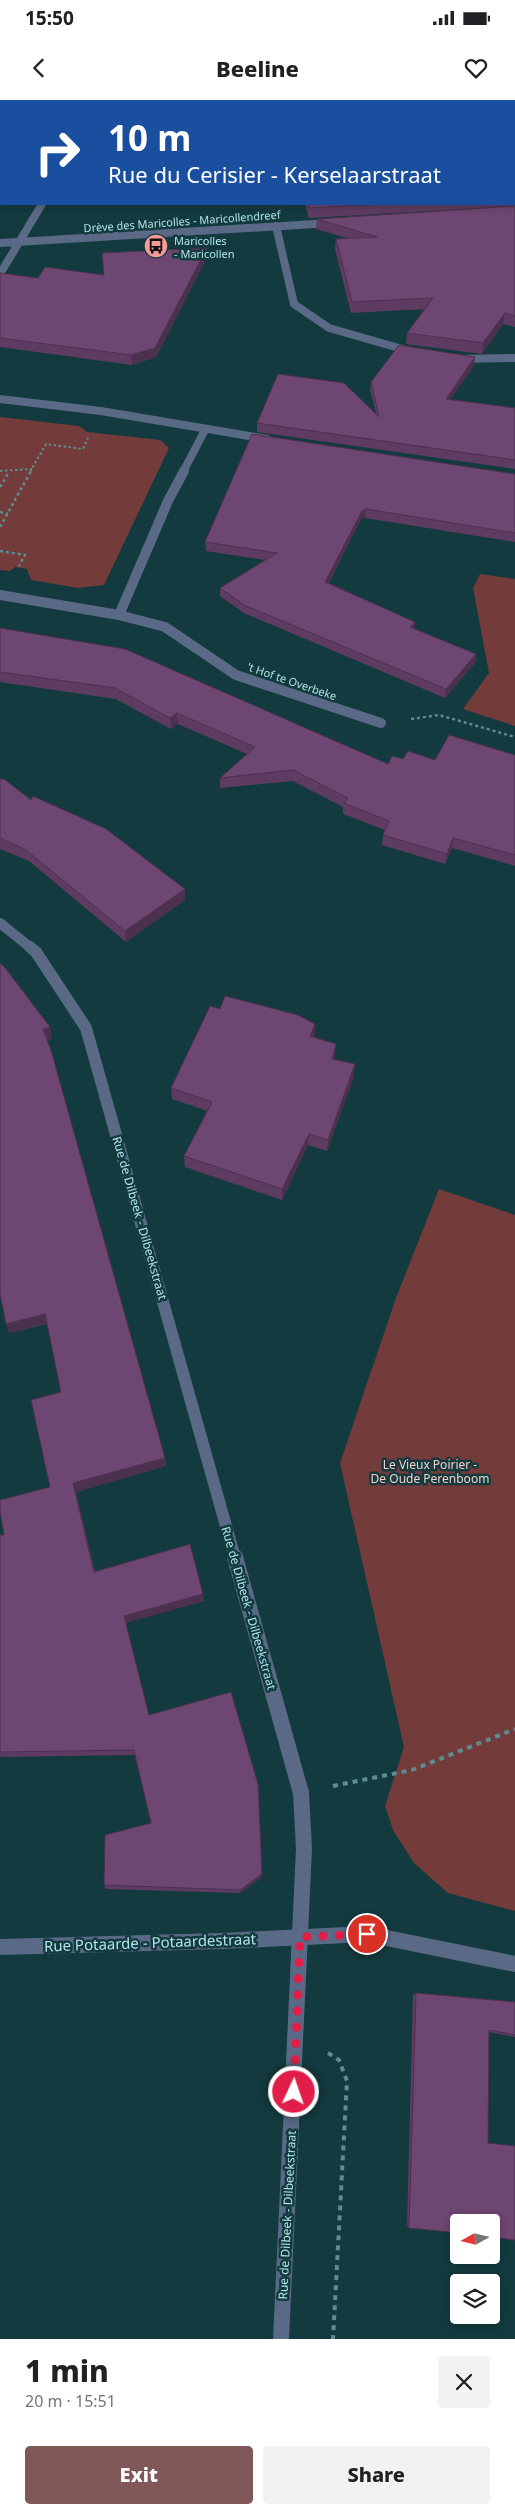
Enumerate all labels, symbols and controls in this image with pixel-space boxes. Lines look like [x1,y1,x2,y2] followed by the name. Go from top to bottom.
[25,5,74,31] text: 15:50
[216,53,299,83] text: Beeline
[25,54,53,82] icon: back
[462,54,490,82] icon: heart
[108,114,191,161] text: 10 m
[25,120,90,185] icon: right
[108,159,441,189] text: Rue du Cerisier - Kerselaarstraat
[83,207,282,235] street label: Drève des Maricolles - Maricollendreef
[143,233,169,259] bus stop icon: Maricolles - Maricollen
[174,233,235,261] place label: Maricolles - Maricollen
[245,659,339,703] street label: 't Hof te Overbeke
[108,1134,172,1302] street label: Rue de Dilbeek - Dilbeekstraat
[371,1456,489,1487] park label: Le Vieux Poirier - De Oude Perenboom
[217,1524,281,1692] street label: Rue de Dilbeek - Dilbeekstraat
[346,1913,388,1955] pin
[353,1920,381,1948] icon: arrive
[44,1928,257,1956] street label: Rue Potaarde - Potaardestraat
[267,2065,319,2117] position arrow
[274,2129,300,2300] street label: Rue de Dilbeek - Dilbeekstraat
[450,2214,500,2264] north arrow
[450,2214,500,2324] map controls
[450,2274,500,2324] button: layers
[25,2350,109,2391] text: 1 min
[438,2356,490,2408] button: close
[25,2390,116,2412] text: 20 m · 15:51
[25,2446,253,2504] button: Exit
[263,2446,490,2504] button: Share

